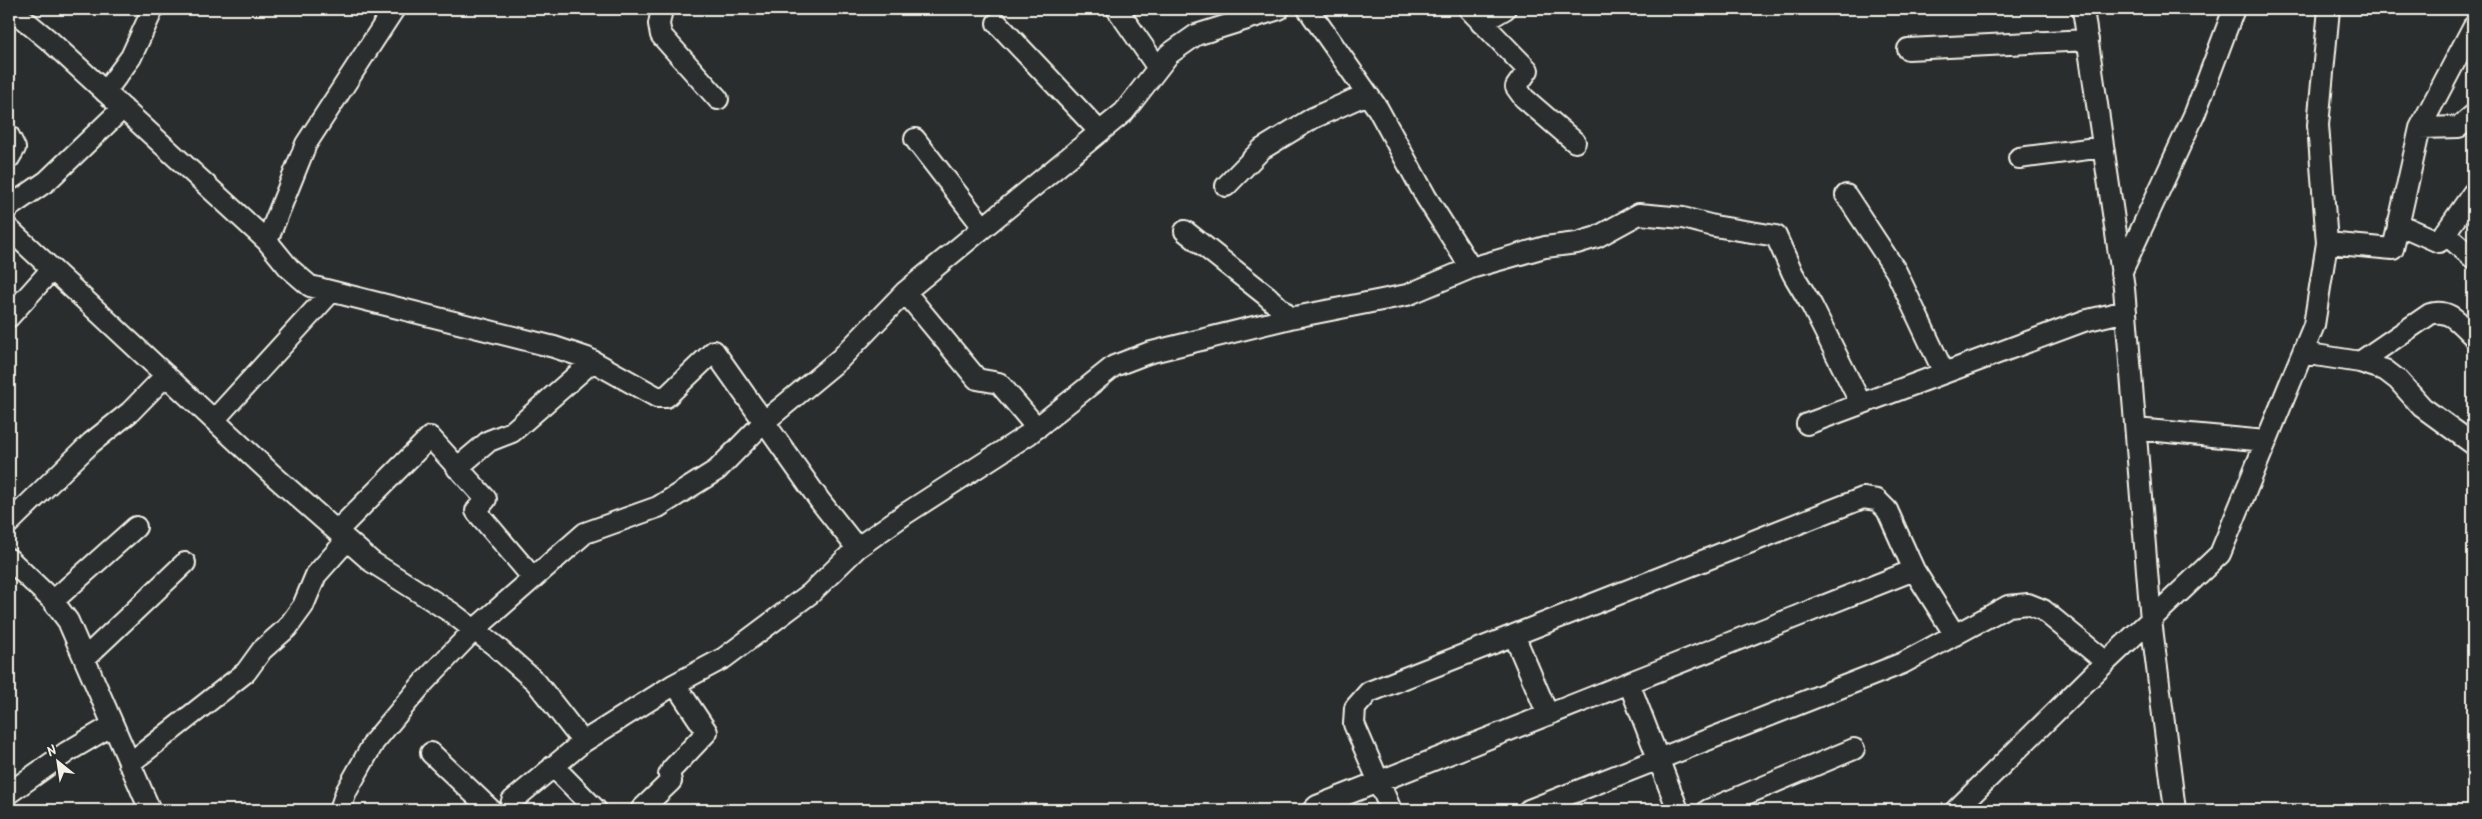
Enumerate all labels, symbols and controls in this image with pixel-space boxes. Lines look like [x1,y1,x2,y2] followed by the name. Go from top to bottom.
[32,736,82,786] north arrow
[43,740,61,763] text: N

